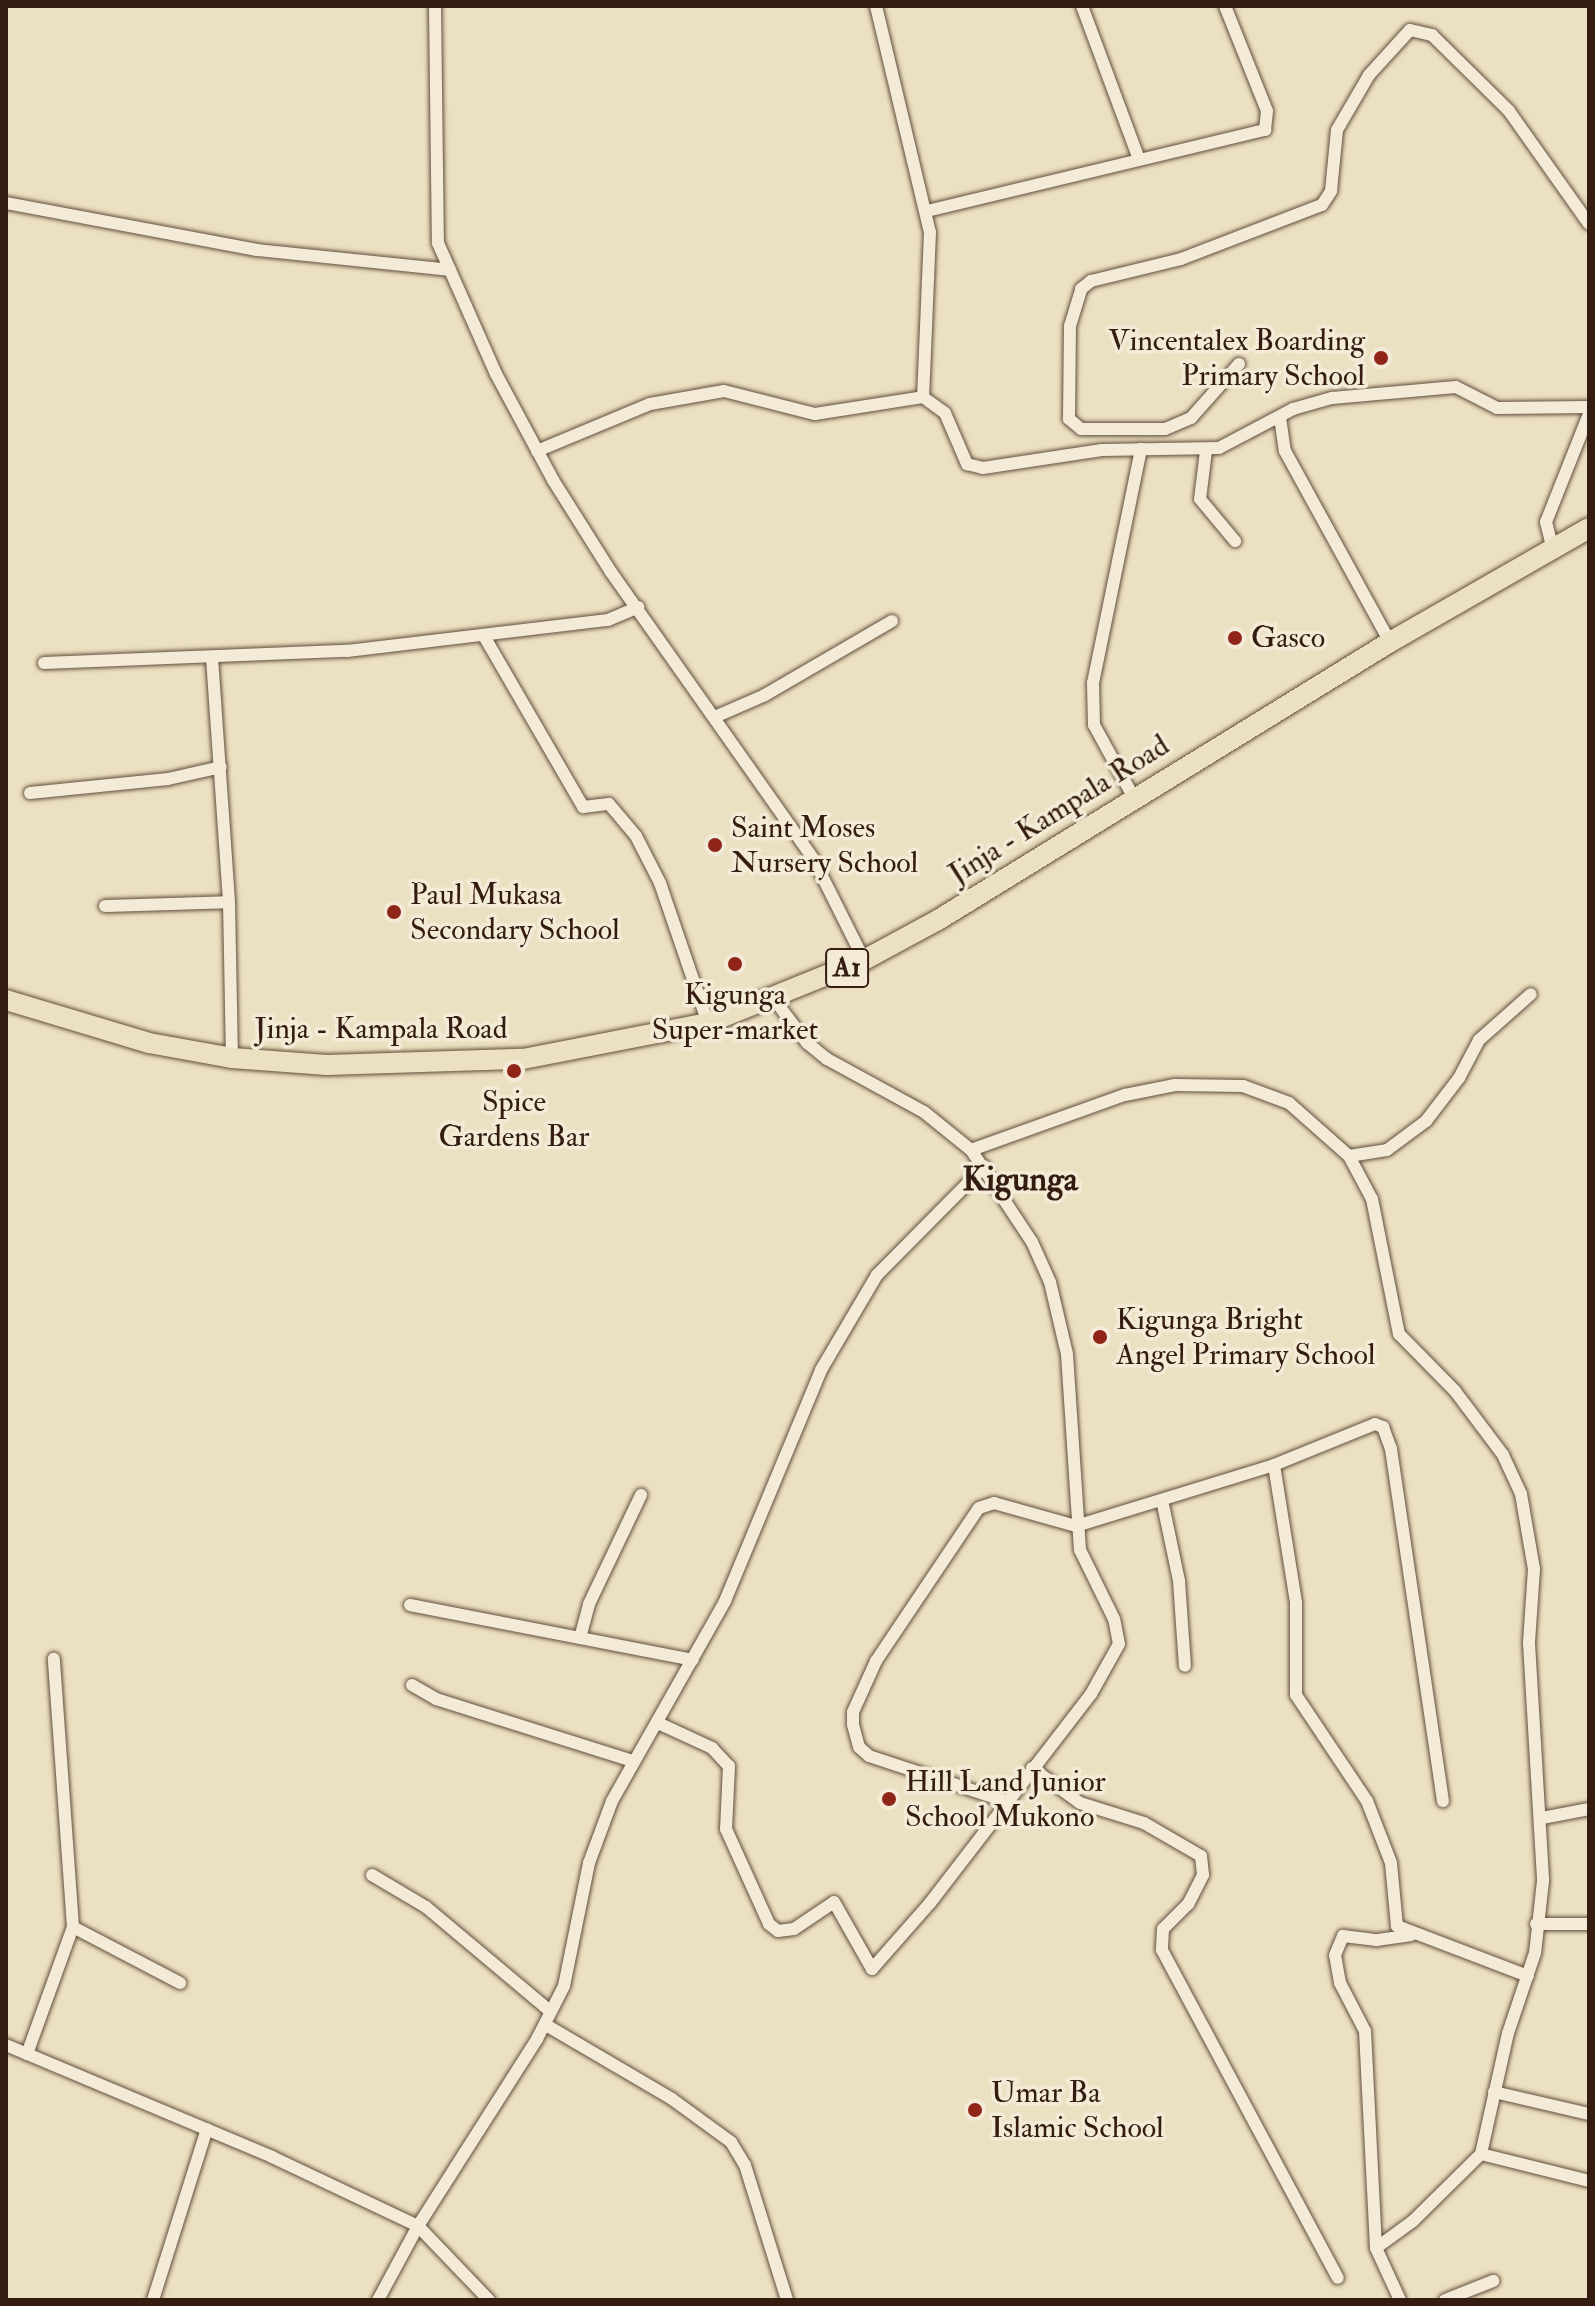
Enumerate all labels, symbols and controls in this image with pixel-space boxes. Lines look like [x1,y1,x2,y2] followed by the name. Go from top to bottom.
[1108,323,1365,394] place label: Vincentalex Boarding Primary School
[1372,349,1390,367] marker: Vincentalex Boarding Primary School
[1251,620,1325,656] place label: Gasco
[1226,629,1244,647] marker: Gasco
[942,728,1176,892] street label: Jinja - Kampala Road
[731,810,918,880] place label: Saint Moses Nursery School
[706,836,724,854] marker: Saint Moses Nursery School
[410,877,620,948] place label: Paul Mukasa Secondary School
[385,903,403,921] marker: Paul Mukasa Secondary School
[825,944,869,992] road number: A1
[726,955,744,973] marker: Kigunga Super-market
[652,977,818,1048] place label: Kigunga Super-market
[255,1011,507,1047] street label: Jinja - Kampala Road
[505,1062,523,1080] marker: Spice Gardens Bar
[438,1084,590,1154] place label: Spice Gardens Bar
[962,1160,1078,1200] district label: Kigunga
[1116,1302,1376,1372] place label: Kigunga Bright Angel Primary School
[1091,1328,1109,1346] marker: Kigunga Bright Angel Primary School
[905,1764,1106,1834] place label: Hill Land Junior School Mukono
[880,1790,898,1808] marker: Hill Land Junior School Mukono
[991,2075,1164,2146] place label: Umar Ba Islamic School
[966,2101,984,2119] marker: Umar Ba Islamic School

